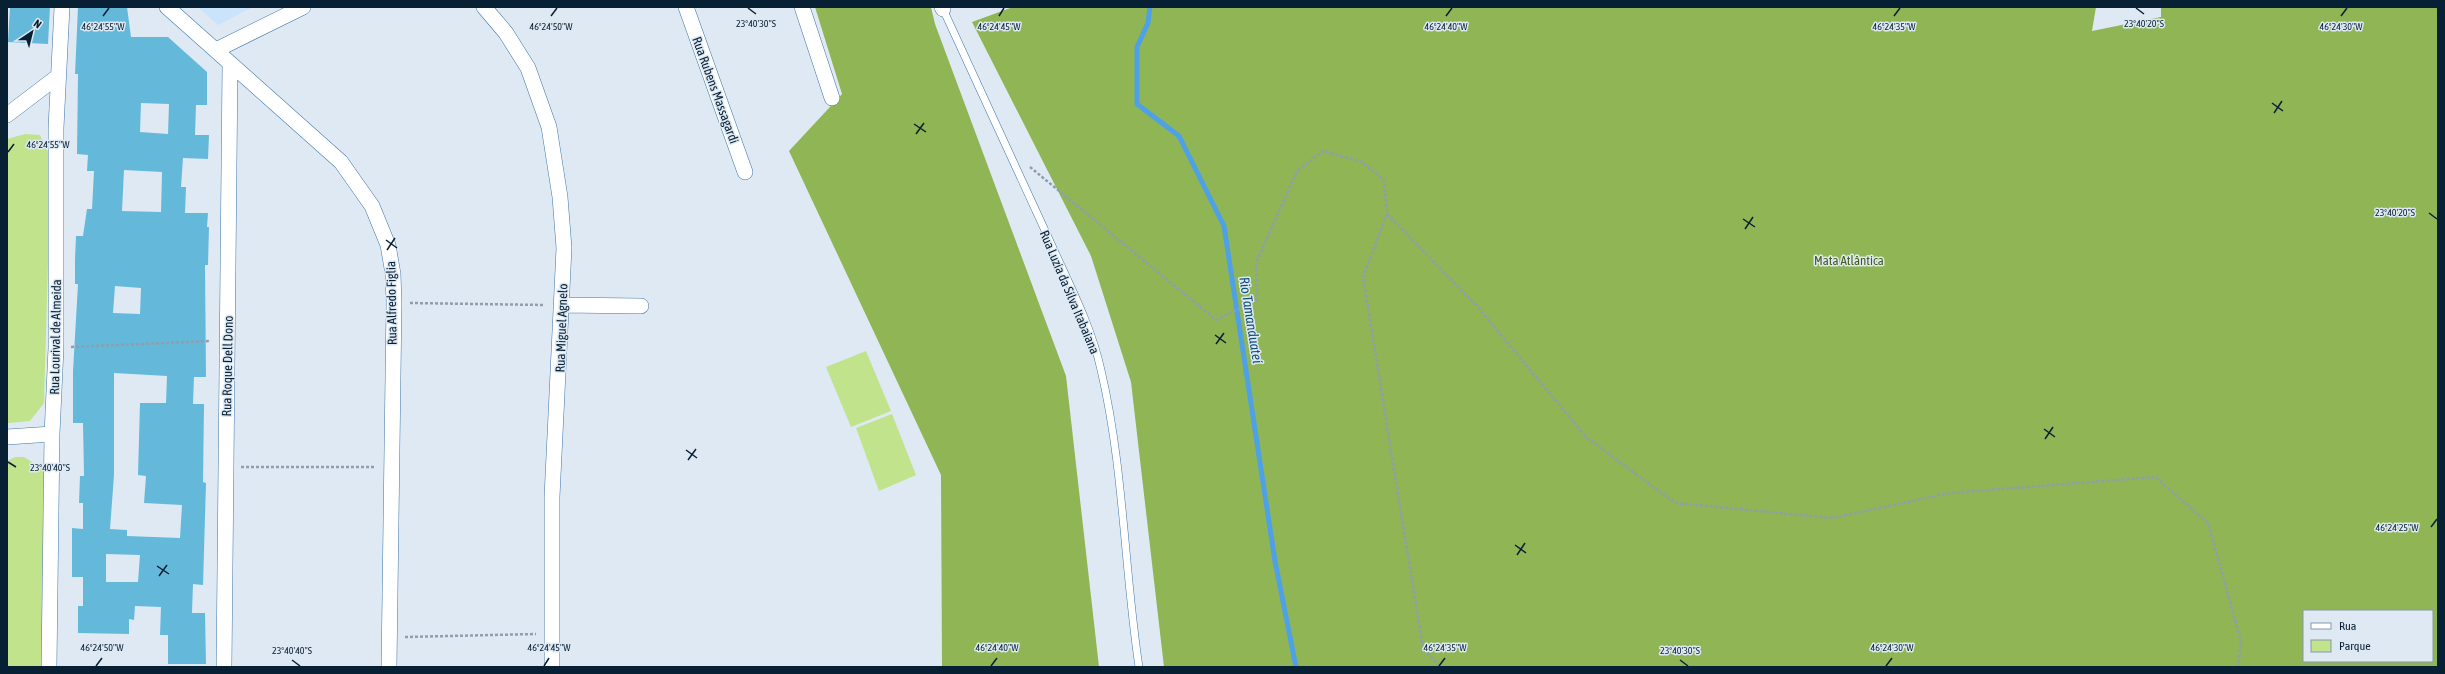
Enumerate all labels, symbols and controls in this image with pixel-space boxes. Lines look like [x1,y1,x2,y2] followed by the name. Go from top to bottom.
[12,12,52,52] north arrow
[32,17,44,31] text: N
[736,18,776,29] text: 23°40'30"S
[2124,18,2164,29] text: 23°40'20"S
[81,21,125,32] text: 46°24'55"W
[529,21,573,32] text: 46°24'50"W
[977,21,1021,32] text: 46°24'45"W
[1424,21,1468,32] text: 46°24'40"W
[1872,21,1916,32] text: 46°24'35"W
[2319,21,2363,32] text: 46°24'30"W
[689,35,742,146] street label: Rua Rubens Massagardi
[26,139,70,150] text: 46°24'55"W
[2375,207,2415,218] text: 23°40'20"S
[1037,228,1102,356] street label: Rua Luzia da Silva Itabaiana
[1814,253,1884,268] park label: Mata Atlântica
[383,261,400,345] street label: Rua Alfredo Figlia
[1236,276,1266,365] water label: Rio Tamanduateí
[47,279,64,395] street label: Rua Lourival de Almeida
[552,283,571,373] street label: Rua Miguel Agnelo
[219,315,236,417] street label: Rua Roque Dell Dono
[30,462,70,473] text: 23°40'40"S
[2375,522,2419,533] text: 46°24'25"W
[2303,610,2433,662] legend
[2339,619,2356,633] text: Rua
[2339,639,2371,653] text: Parque
[80,642,124,653] text: 46°24'50"W
[527,642,571,653] text: 46°24'45"W
[975,642,1019,653] text: 46°24'40"W
[1423,642,1467,653] text: 46°24'35"W
[1870,642,1914,653] text: 46°24'30"W
[272,645,312,656] text: 23°40'40"S
[1660,645,1700,656] text: 23°40'30"S

